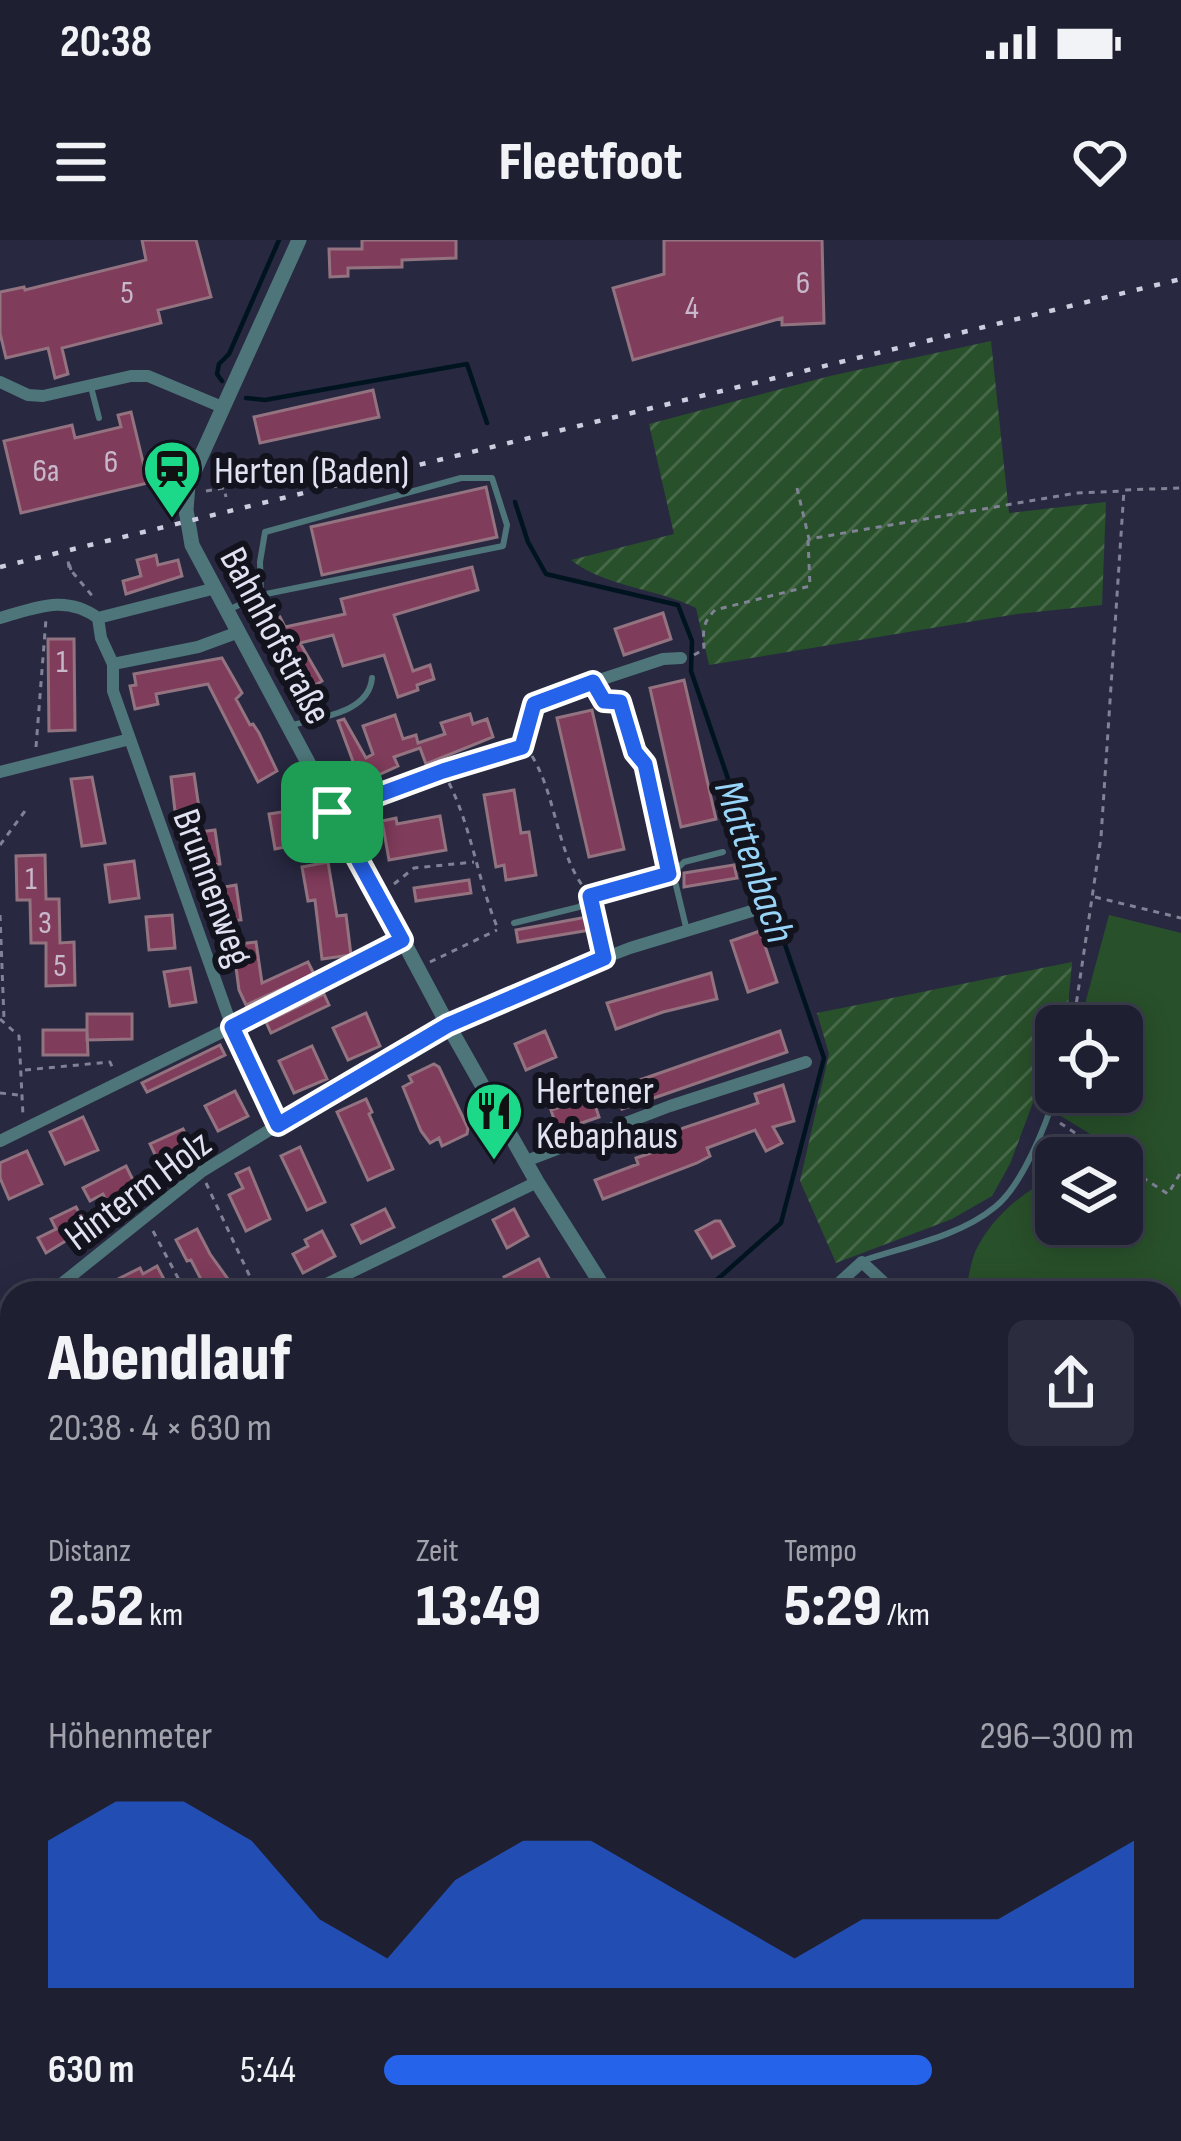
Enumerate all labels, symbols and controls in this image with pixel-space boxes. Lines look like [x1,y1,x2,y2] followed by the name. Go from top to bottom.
[60,15,152,70] text: 20:38
[48,129,114,195] icon: menu
[1067,129,1133,195] icon: heart
[499,130,682,195] text: Fleetfoot
[796,263,810,303] house number: 6
[120,273,134,313] house number: 5
[685,288,699,328] house number: 4
[141,438,203,520] station icon: Herten (Baden)
[104,442,118,482] house number: 6
[214,448,409,495] place label: Herten (Baden)
[32,451,60,491] house number: 6a
[209,540,341,733] street label: Bahnhofstraße
[56,642,68,682] house number: 1
[281,761,383,863] pin
[702,774,805,950] water label: Mattenbach
[299,779,365,845] icon: arrive
[162,803,262,973] street label: Brunnenweg
[25,859,37,899] house number: 1
[38,903,52,943] house number: 3
[53,946,67,986] house number: 5
[1035,1005,1143,1245] map controls
[1035,1005,1143,1113] button: locate
[536,1068,678,1160] place label: Hertener Kebaphaus
[463,1080,525,1162] restaurant icon: Hertener Kebaphaus
[56,1121,221,1261] street label: Hinterm Holz
[1035,1137,1143,1245] button: layers
[48,1320,291,1399] text: Abendlauf
[1008,1320,1134,1446] button: share
[48,1405,272,1452] text: 20:38 · 4 × 630 m
[48,1531,131,1571] text: Distanz
[416,1531,458,1571] text: Zeit
[784,1531,857,1571] text: Tempo
[48,1571,144,1643] text: 2.52
[416,1571,541,1643] text: 13:49
[784,1571,882,1643] text: 5:29
[144,1595,183,1635] text: km
[882,1595,930,1635] text: /km
[48,1713,212,1760] text: Höhenmeter
[979,1713,1134,1760] text: 296–300 m
[48,2047,134,2094] text: 630 m
[240,2047,296,2094] text: 5:44

